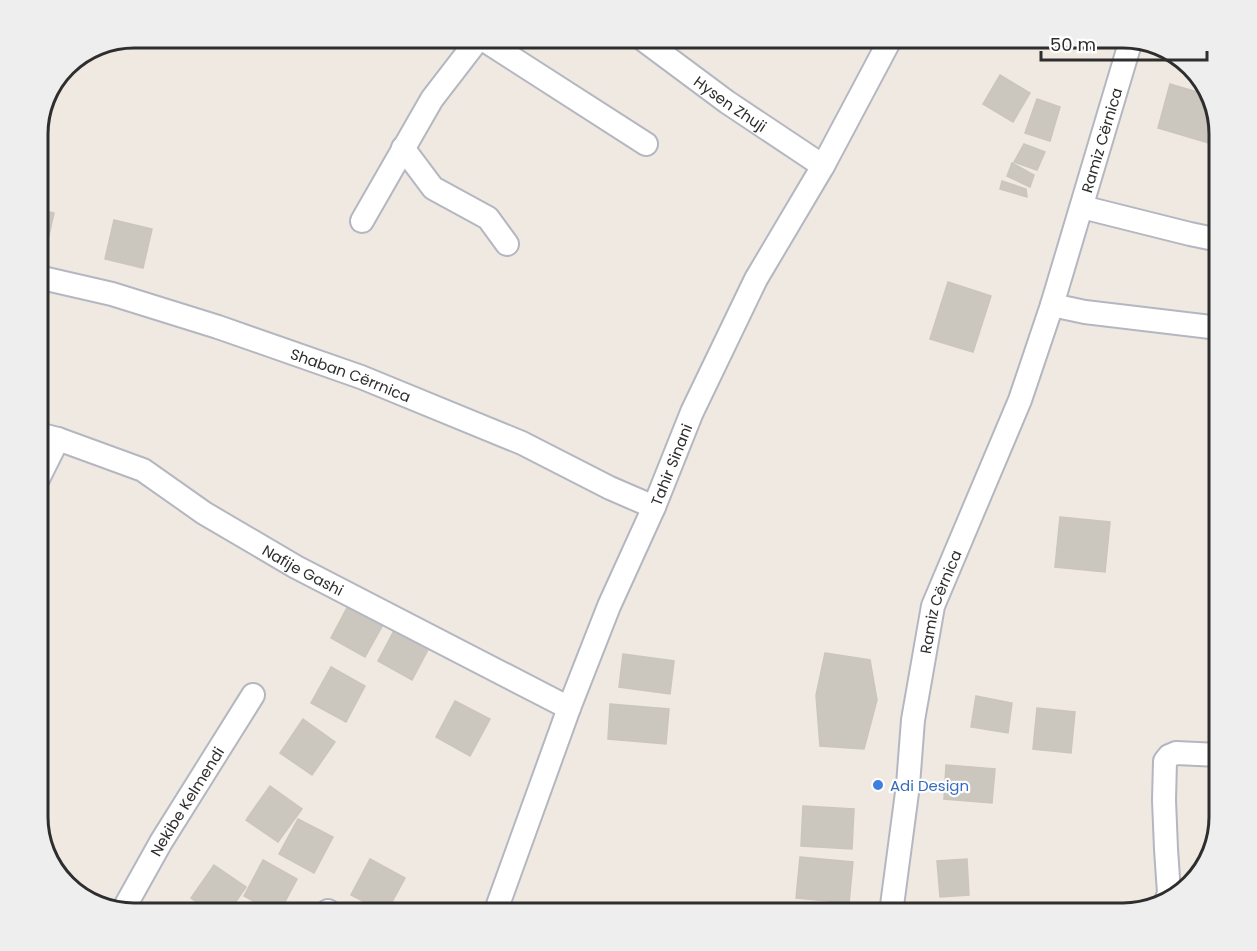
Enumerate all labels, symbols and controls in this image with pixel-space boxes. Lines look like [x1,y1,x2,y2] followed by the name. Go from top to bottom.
[1041,24,1208,62] scale bar
[1050,32,1096,57] text: 50 m
[690,71,771,136] street label: Hysen Zhuji
[1076,85,1127,195] street label: Ramiz Cërnica
[288,343,414,407] street label: Shaban Cërrnica
[645,420,697,509] street label: Tahir Sinani
[259,539,347,600] street label: Nafije Gashi
[914,547,966,655] street label: Ramiz Cërnica
[145,743,229,860] street label: Nekibe Kelmendi
[890,775,969,796] place label: Adi Design
[871,778,885,792] marker: Adi Design

